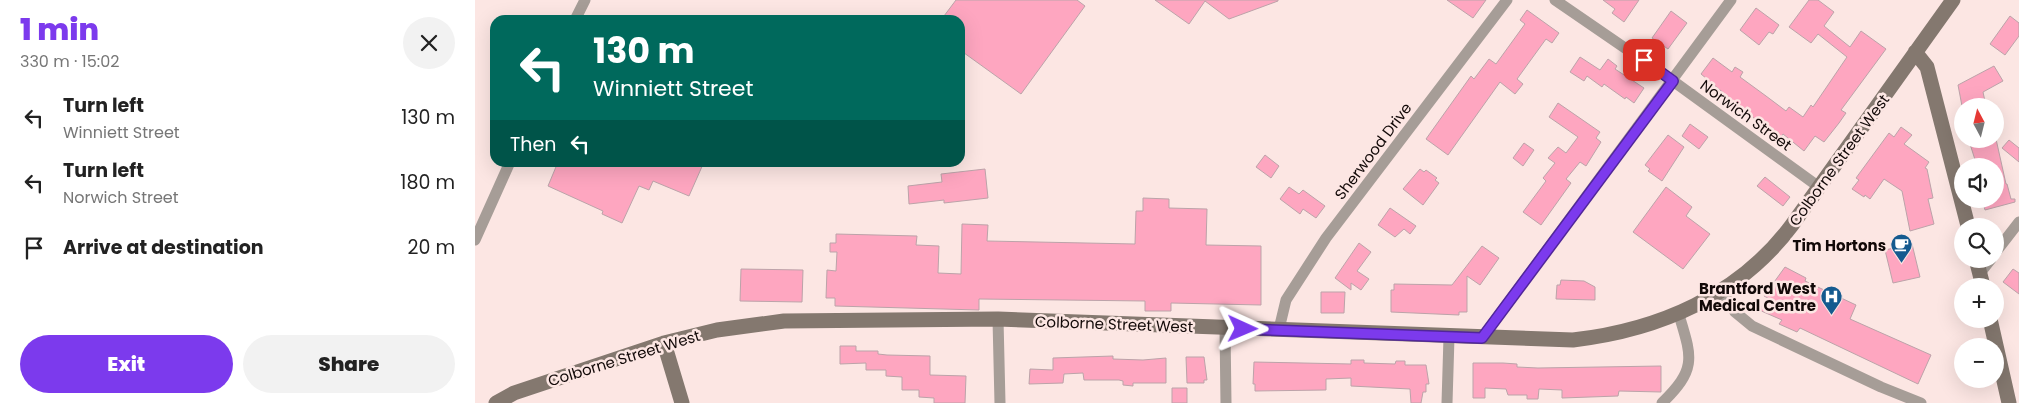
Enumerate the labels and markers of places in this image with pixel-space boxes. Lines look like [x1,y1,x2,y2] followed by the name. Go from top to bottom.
[1623,39,1665,81] pin
[1890,233,1914,264] cafe icon: Tim Hortons
[1793,235,1886,256] place label: Tim Hortons
[1699,278,1816,316] place label: Brantford West Medical Centre
[1820,285,1844,316] hospital icon: Brantford West Medical Centre

